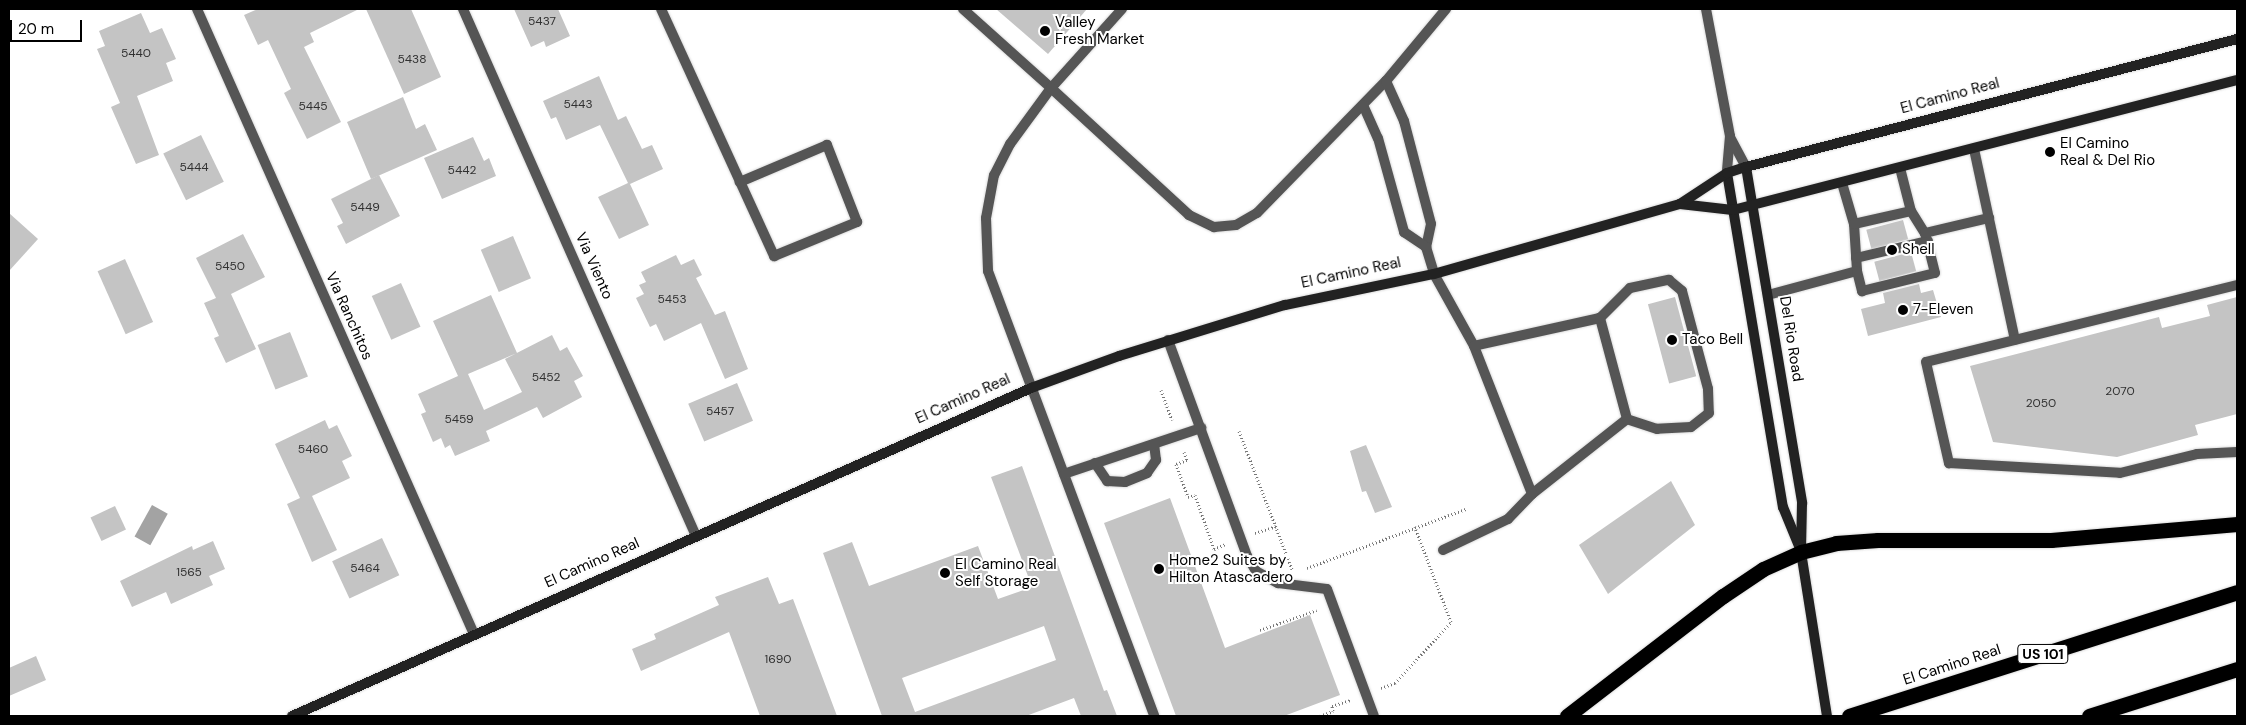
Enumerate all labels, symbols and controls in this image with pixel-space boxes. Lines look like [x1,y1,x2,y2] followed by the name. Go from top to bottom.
[12,10,85,42] scale bar
[1055,13,1144,48] place label: Valley Fresh Market
[528,15,556,29] house number: 5437
[18,19,54,39] text: 20 m
[1039,25,1051,37] marker: Valley Fresh Market
[121,47,151,61] house number: 5440
[398,53,426,67] house number: 5438
[1899,74,2001,118] street label: El Camino Real
[564,98,592,112] house number: 5443
[298,100,328,114] house number: 5445
[2060,134,2155,169] place label: El Camino Real & Del Rio
[2044,146,2056,158] marker: El Camino Real & Del Rio
[179,161,209,175] house number: 5444
[448,164,476,178] house number: 5442
[350,201,380,215] house number: 5449
[571,230,617,302] street label: Via Viento
[1902,241,1935,259] place label: Shell
[1886,244,1898,256] marker: Shell
[1299,254,1403,292] street label: El Camino Real
[215,260,245,274] house number: 5450
[322,269,376,363] street label: Via Ranchitos
[657,293,687,307] house number: 5453
[1775,295,1807,383] street label: Del Rio Road
[1913,301,1973,319] place label: 7-Eleven
[1897,304,1909,316] marker: 7-Eleven
[1682,331,1743,349] place label: Taco Bell
[1666,334,1678,346] marker: Taco Bell
[913,370,1013,428] street label: El Camino Real
[532,371,560,385] house number: 5452
[2105,385,2135,399] house number: 2070
[2026,397,2056,411] house number: 2050
[706,405,734,419] house number: 5457
[444,413,474,427] house number: 5459
[298,443,328,457] house number: 5460
[542,534,642,592] street label: El Camino Real
[1169,551,1293,586] place label: Home2 Suites by Hilton Atascadero
[955,555,1057,590] place label: El Camino Real Self Storage
[350,562,380,576] house number: 5464
[1153,563,1165,575] marker: Home2 Suites by Hilton Atascadero
[176,566,202,580] house number: 1565
[939,567,951,579] marker: El Camino Real Self Storage
[1901,641,2003,689] street label: El Camino Real
[2017,642,2069,666] road number: US 101
[765,653,791,667] house number: 1690

